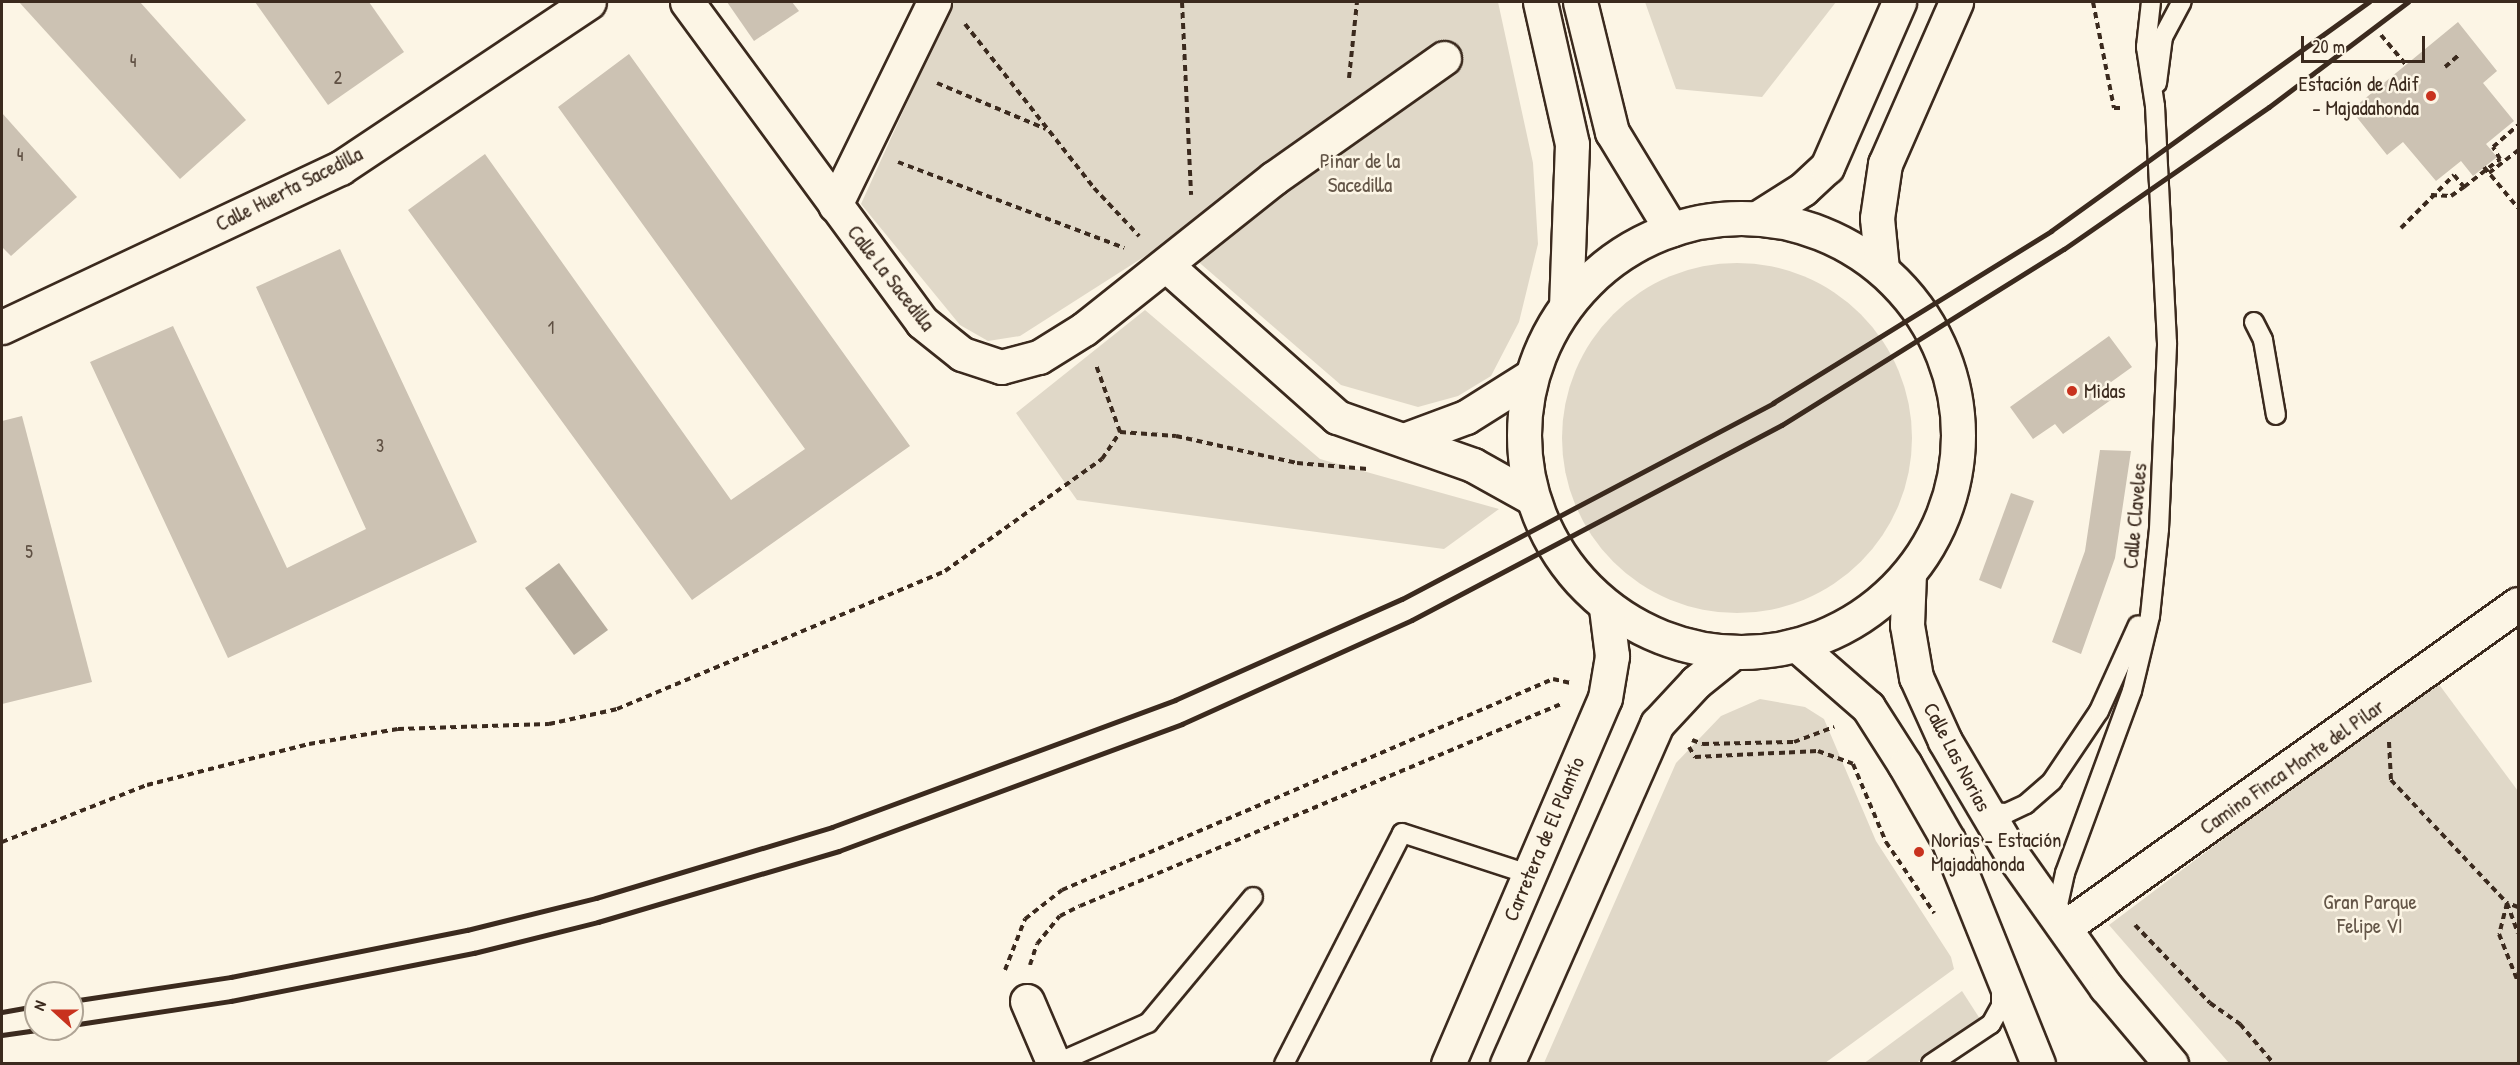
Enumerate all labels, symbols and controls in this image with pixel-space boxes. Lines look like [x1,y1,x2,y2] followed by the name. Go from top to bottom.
[2304,24,2428,62] scale bar
[2312,34,2345,59] text: 20 m
[130,50,136,72] house number: 4
[334,67,342,89] house number: 2
[2298,71,2419,121] place label: Estación de Adif - Majadahonda
[2424,89,2438,103] marker: Estación de Adif - Majadahonda
[211,141,367,237] street label: Calle Huerta Sacedilla
[17,144,23,166] house number: 4
[1320,148,1400,198] park label: Pinar de la Sacedilla
[842,220,940,336] street label: Calle La Sacedilla
[548,317,554,339] house number: 1
[2084,378,2126,404] place label: Midas
[2065,384,2079,398] marker: Midas
[376,435,384,457] house number: 3
[2118,462,2152,570] street label: Calle Claveles
[25,541,33,563] house number: 5
[2195,694,2389,840] street label: Camino Finca Monte del Pilar
[1918,698,1996,816] street label: Calle Las Norias
[1498,753,1590,925] street label: Carretera de El Plantío
[1931,827,2062,877] place label: Norias - Estación Majadahonda
[1912,845,1926,859] marker: Norias - Estación Majadahonda
[2323,889,2417,939] park label: Gran Parque Felipe VI
[24,981,84,1041] north arrow
[27,997,51,1013] text: N

